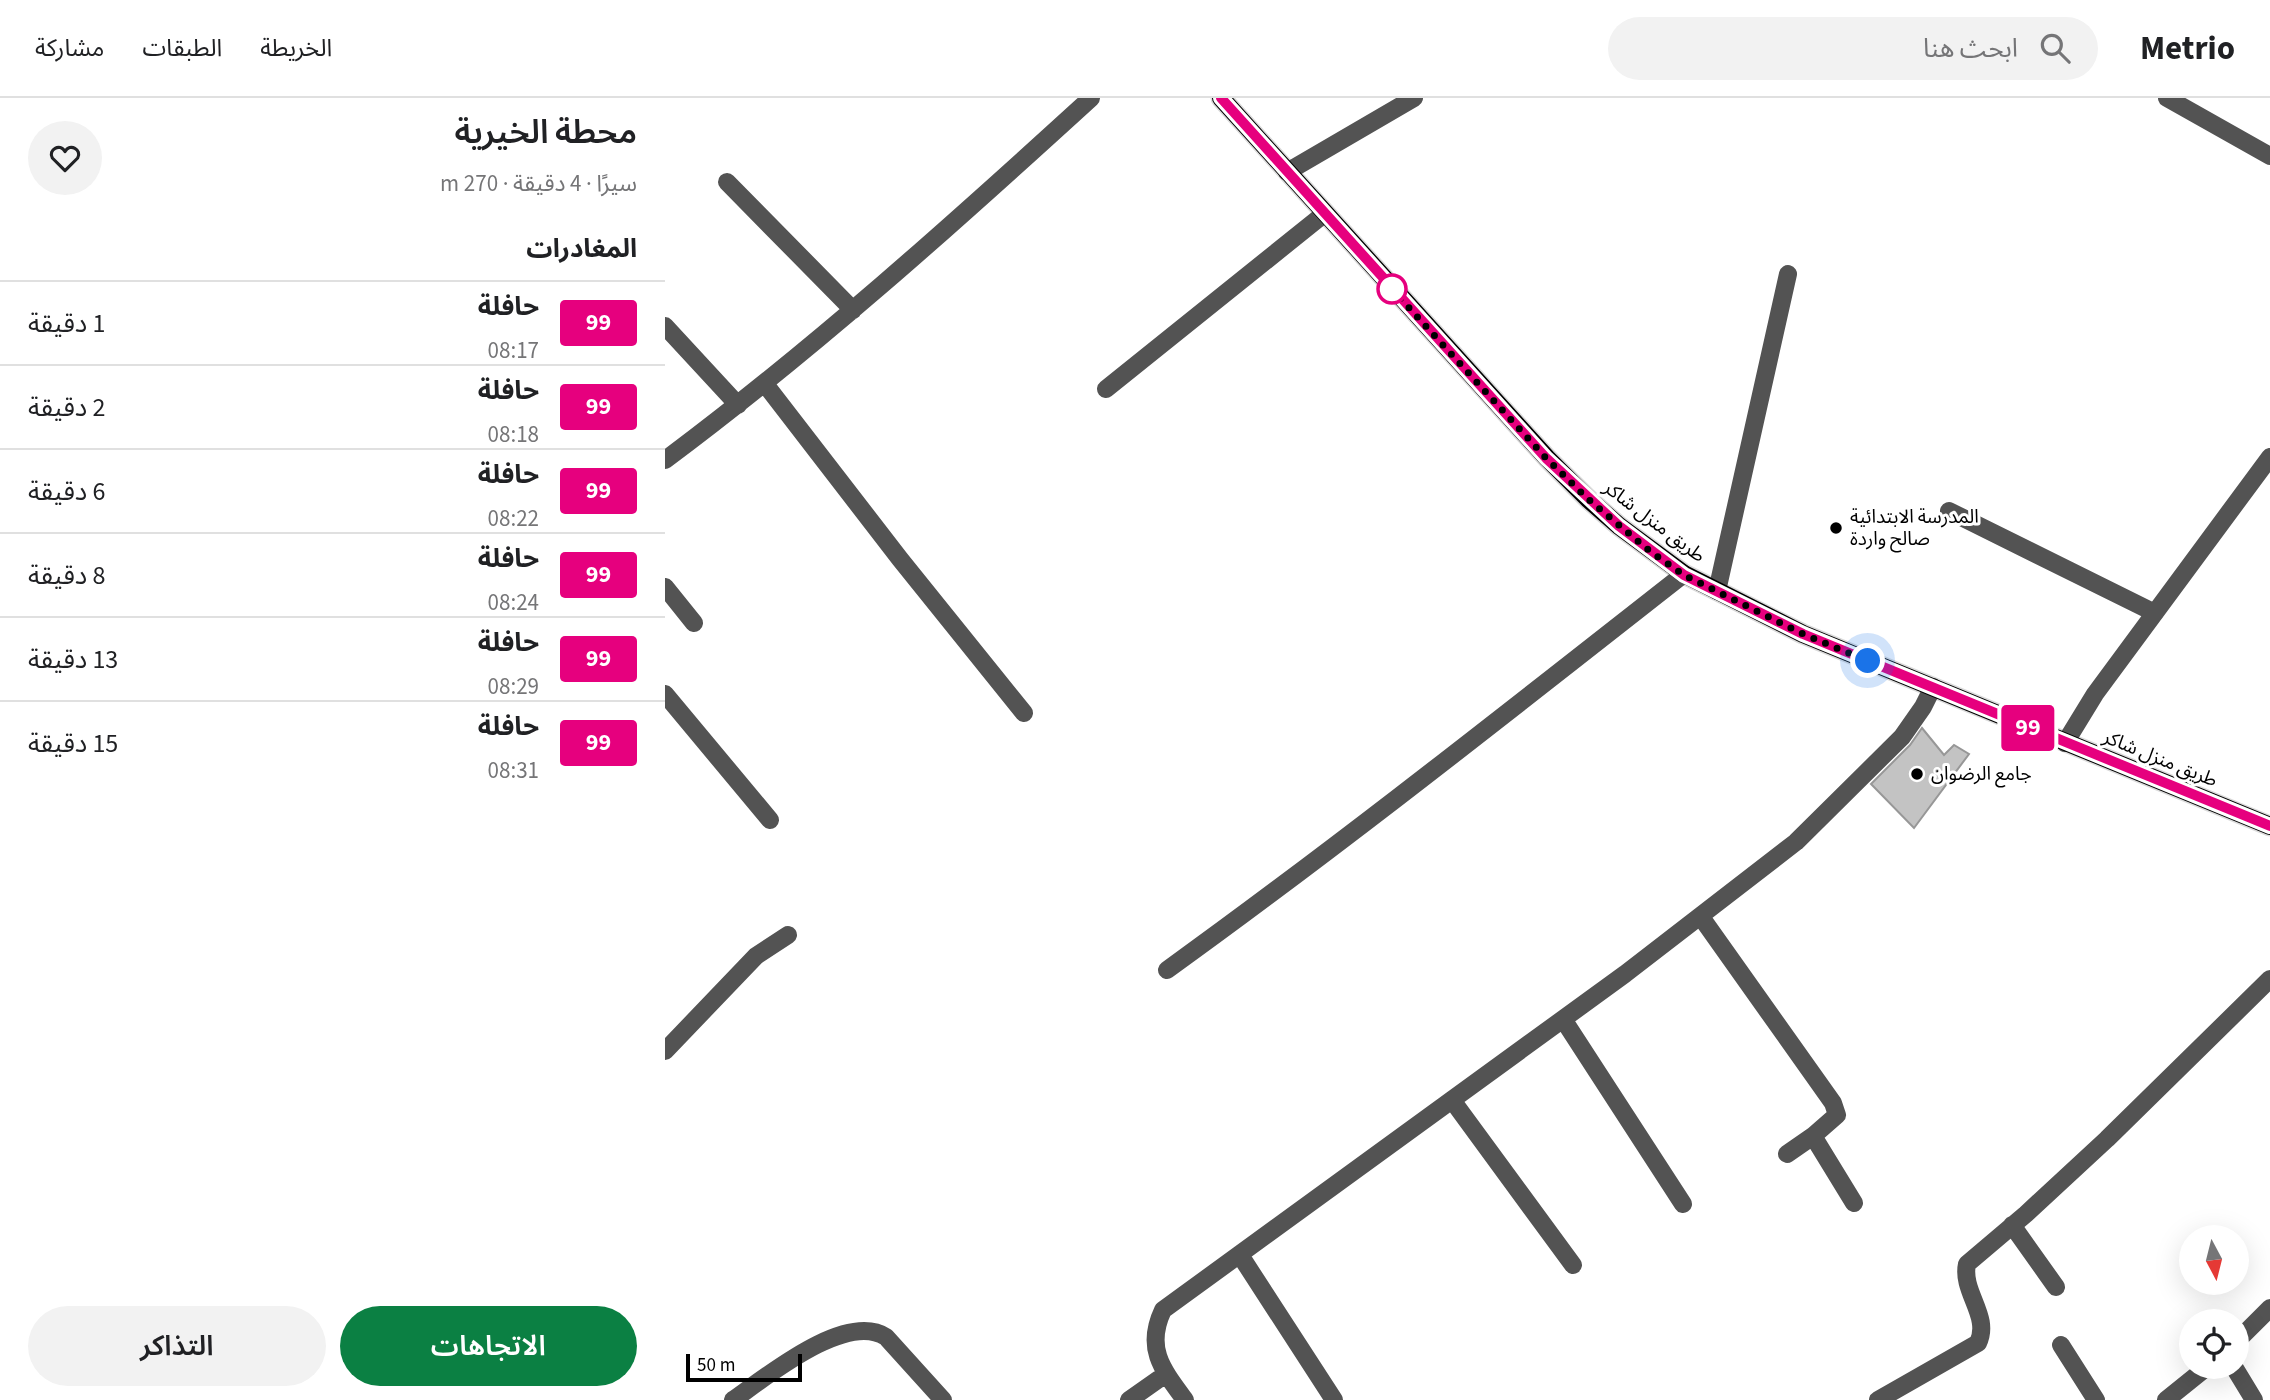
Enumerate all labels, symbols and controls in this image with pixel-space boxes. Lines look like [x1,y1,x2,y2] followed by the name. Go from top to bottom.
[1608,17,2098,80] search box
[2140,25,2235,72] text: Metrio
[2036,29,2074,67] icon: search
[1923,30,2018,67] text: ابحث هنا
[35,31,104,66] text: مشاركة
[142,31,222,66] text: الطبقات
[260,31,332,66] text: الخريطة
[454,109,637,156] text: محطة الخيرية
[28,121,102,195] button: heart
[440,167,637,200] text: سيرًا · 4 دقيقة · 270 m
[526,230,637,267] text: المغادرات
[1377,274,1407,304] unlabelled marker
[478,288,539,325] text: حافلة
[28,305,105,342] text: 1 دقيقة
[586,305,611,340] text: 99
[488,334,539,367] text: 08:17
[478,372,539,409] text: حافلة
[28,389,105,426] text: 2 دقيقة
[586,389,611,424] text: 99
[488,418,539,451] text: 08:18
[478,456,539,493] text: حافلة
[28,473,105,510] text: 6 دقيقة
[586,473,611,508] text: 99
[1597,474,1711,569] street label: طريق منزل شاكر
[488,502,539,535] text: 08:22
[1850,504,1979,553] place label: المدرسة الابتدائية صالح واردة
[1828,520,1844,536] marker: المدرسة الابتدائية صالح واردة
[478,540,539,577] text: حافلة
[28,557,105,594] text: 8 دقيقة
[586,557,611,592] text: 99
[488,586,539,619] text: 08:24
[478,624,539,661] text: حافلة
[28,641,118,678] text: 13 دقيقة
[586,641,611,676] text: 99
[1850,643,1885,678] your location
[488,670,539,703] text: 08:29
[1997,705,2059,751] line badge: 99
[478,708,539,745] text: حافلة
[2015,710,2041,745] text: 99
[2098,723,2221,794] street label: طريق منزل شاكر
[28,725,118,762] text: 15 دقيقة
[586,725,611,760] text: 99
[488,754,539,787] text: 08:31
[1931,761,2032,788] place label: جامع الرضوان
[1909,766,1925,782] marker: جامع الرضوان
[2179,1225,2249,1295] north arrow
[2179,1225,2249,1379] map controls
[28,1306,326,1386] button: التذاكر
[340,1306,637,1386] button: الاتجاهات
[2179,1309,2249,1379] button: locate
[686,1351,801,1383] scale bar
[697,1352,735,1379] text: 50 m

